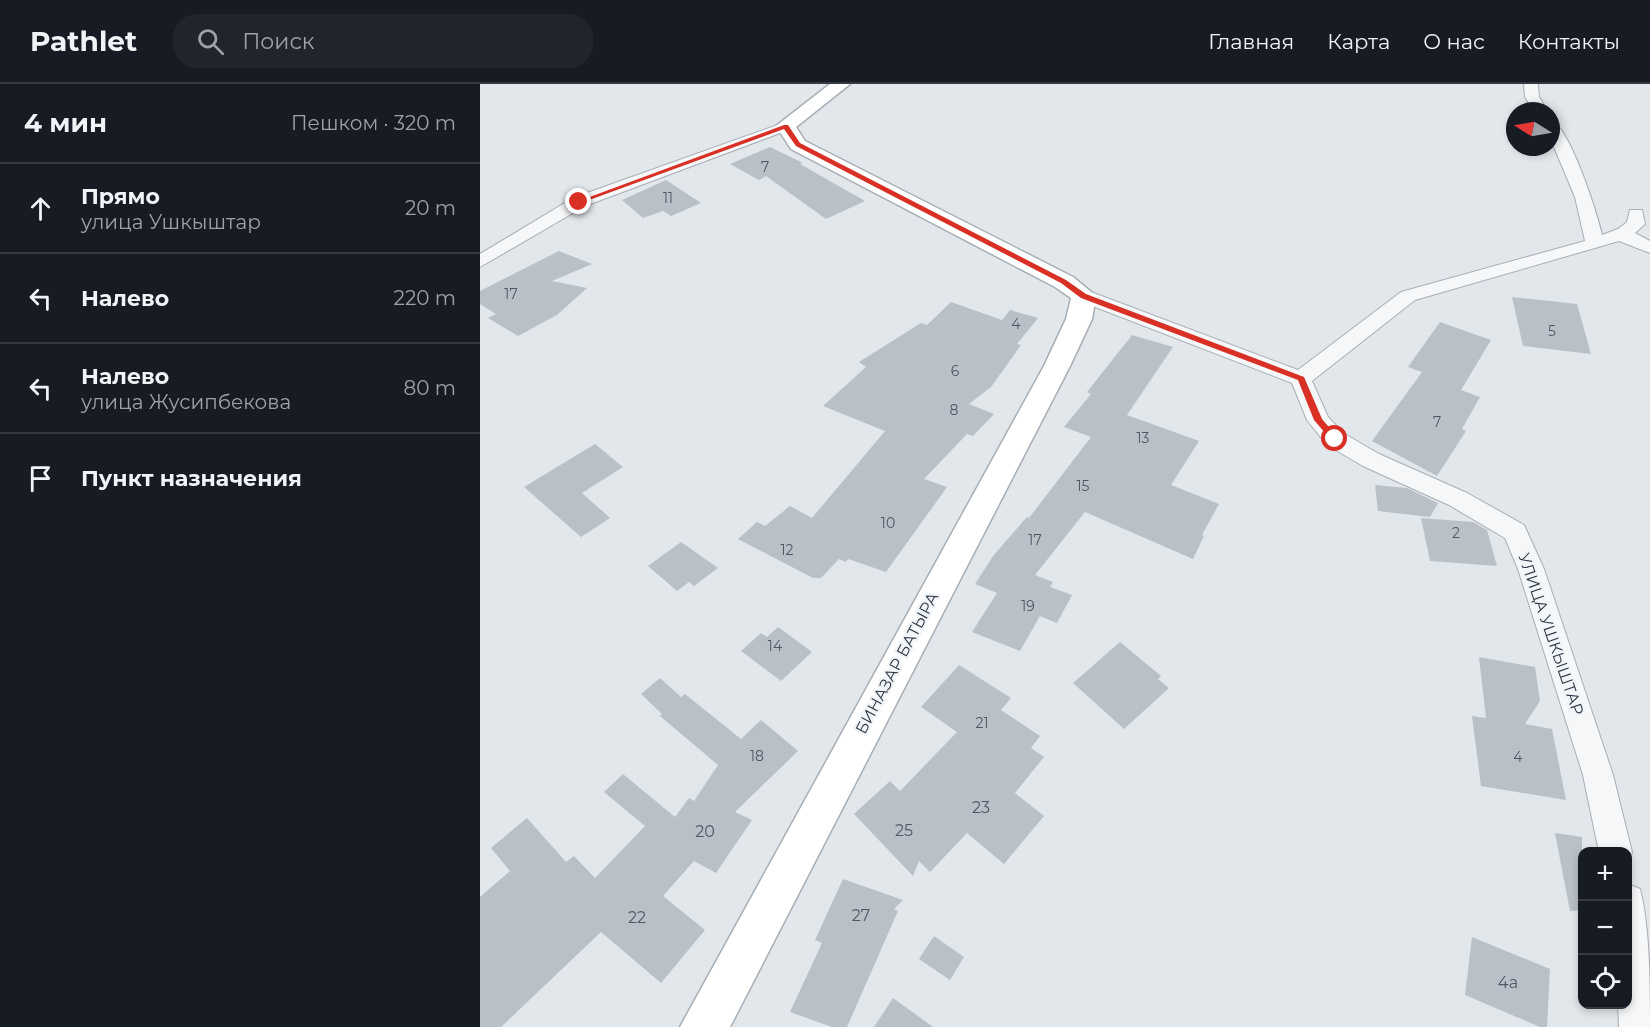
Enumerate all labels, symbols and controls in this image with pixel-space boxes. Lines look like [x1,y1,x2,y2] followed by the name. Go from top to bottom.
[173,14,593,68] search box
[30,24,137,58] text: Pathlet
[194,25,227,58] icon: search
[242,28,315,55] text: Поиск
[1208,29,1294,54] text: Главная
[1327,29,1390,54] text: Карта
[1423,29,1485,54] text: О нас
[1518,29,1620,54] text: Контакты
[1506,102,1560,156] north arrow
[24,107,107,139] text: 4 мин
[291,111,456,135] text: Пешком · 320 m
[761,158,769,176] house number: 7
[81,183,160,210] text: Прямо
[565,188,591,214] route end
[663,189,673,207] house number: 11
[24,192,57,225] icon: ahead
[405,196,456,220] text: 20 m
[81,210,261,234] text: улица Ушкыштар
[24,282,57,315] icon: left
[81,285,169,312] text: Налево
[504,285,518,303] house number: 17
[394,286,456,310] text: 220 m
[1011,315,1021,333] house number: 4
[1548,322,1556,340] house number: 5
[951,362,960,380] house number: 6
[81,363,169,390] text: Налево
[24,372,57,405] icon: left
[404,376,456,400] text: 80 m
[81,390,291,414] text: улица Жусипбекова
[950,401,959,419] house number: 8
[1433,413,1441,431] house number: 7
[1321,425,1347,451] route start
[1137,429,1150,447] house number: 13
[24,462,57,495] icon: arrive
[81,465,302,492] text: Пункт назначения
[1077,477,1090,495] house number: 15
[881,514,895,532] house number: 10
[1452,524,1460,542] house number: 2
[1028,531,1042,549] house number: 17
[780,541,794,559] house number: 12
[1514,551,1588,717] street label: УЛИЦА УШКЫШТАР
[852,589,942,737] street label: БИНАЗАР БАТЫРА
[1021,597,1035,615] house number: 19
[768,637,783,655] house number: 14
[975,714,989,732] house number: 21
[750,747,764,765] house number: 18
[1513,748,1523,766] house number: 4
[972,798,990,817] house number: 23
[895,821,913,840] house number: 25
[695,822,715,841] house number: 20
[1578,847,1632,1009] map controls
[1578,847,1632,901] button: +
[1578,901,1632,955] button: −
[852,906,870,925] house number: 27
[628,908,646,927] house number: 22
[1578,955,1632,1009] button: locate
[1498,973,1518,992] house number: 4а

